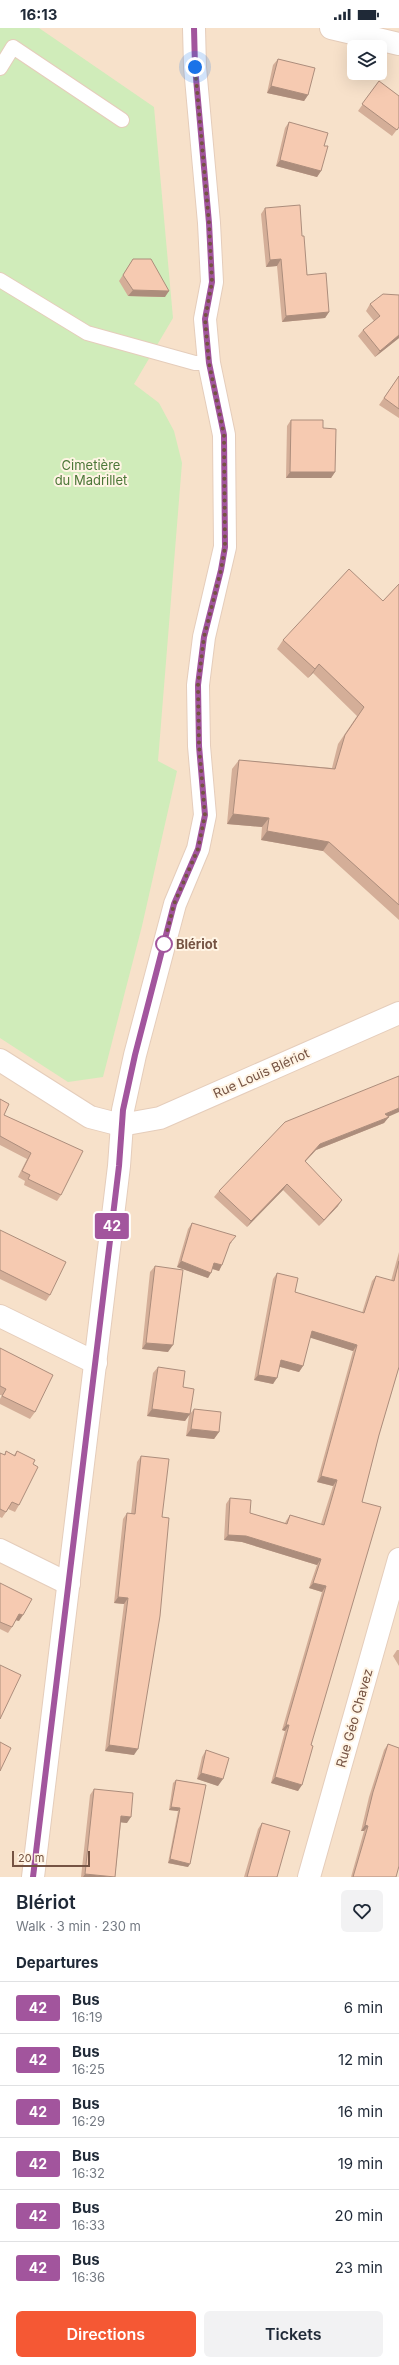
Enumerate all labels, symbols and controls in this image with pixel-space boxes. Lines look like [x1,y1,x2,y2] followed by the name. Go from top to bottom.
[20,5,57,24] text: 16:13
[347,40,387,80] map controls
[347,40,387,80] button: layers
[185,57,205,77] your location
[55,457,127,488] park label: Cimetière du Madrillet
[155,935,173,953] marker: Blériot
[176,936,218,952] place label: Blériot
[211,1045,311,1101] street label: Rue Louis Blériot
[94,1213,130,1239] line badge: 42
[103,1217,121,1234] text: 42
[332,1667,376,1769] street label: Rue Géo Chavez
[12,1849,90,1868] scale bar
[18,1851,44,1865] text: 20 m
[341,1890,383,1932] button: heart
[16,1891,76,1914] text: Blériot
[16,1918,141,1934] text: Walk · 3 min · 230 m
[16,1953,98,1972] text: Departures
[72,1990,100,2009] text: Bus
[344,1998,383,2017] text: 6 min
[29,1999,47,2016] text: 42
[72,2009,102,2025] text: 16:19
[72,2042,100,2061] text: Bus
[338,2050,383,2069] text: 12 min
[29,2051,47,2068] text: 42
[72,2061,105,2077] text: 16:25
[72,2094,100,2113] text: Bus
[338,2102,383,2121] text: 16 min
[29,2103,47,2120] text: 42
[72,2113,105,2129] text: 16:29
[72,2146,100,2165] text: Bus
[338,2154,383,2173] text: 19 min
[29,2155,47,2172] text: 42
[72,2165,105,2181] text: 16:32
[72,2198,100,2217] text: Bus
[335,2206,383,2225] text: 20 min
[29,2207,47,2224] text: 42
[72,2217,105,2233] text: 16:33
[72,2250,100,2269] text: Bus
[335,2258,383,2277] text: 23 min
[29,2259,47,2276] text: 42
[72,2269,105,2285] text: 16:36
[16,2311,196,2357] button: Directions
[204,2311,383,2357] button: Tickets

